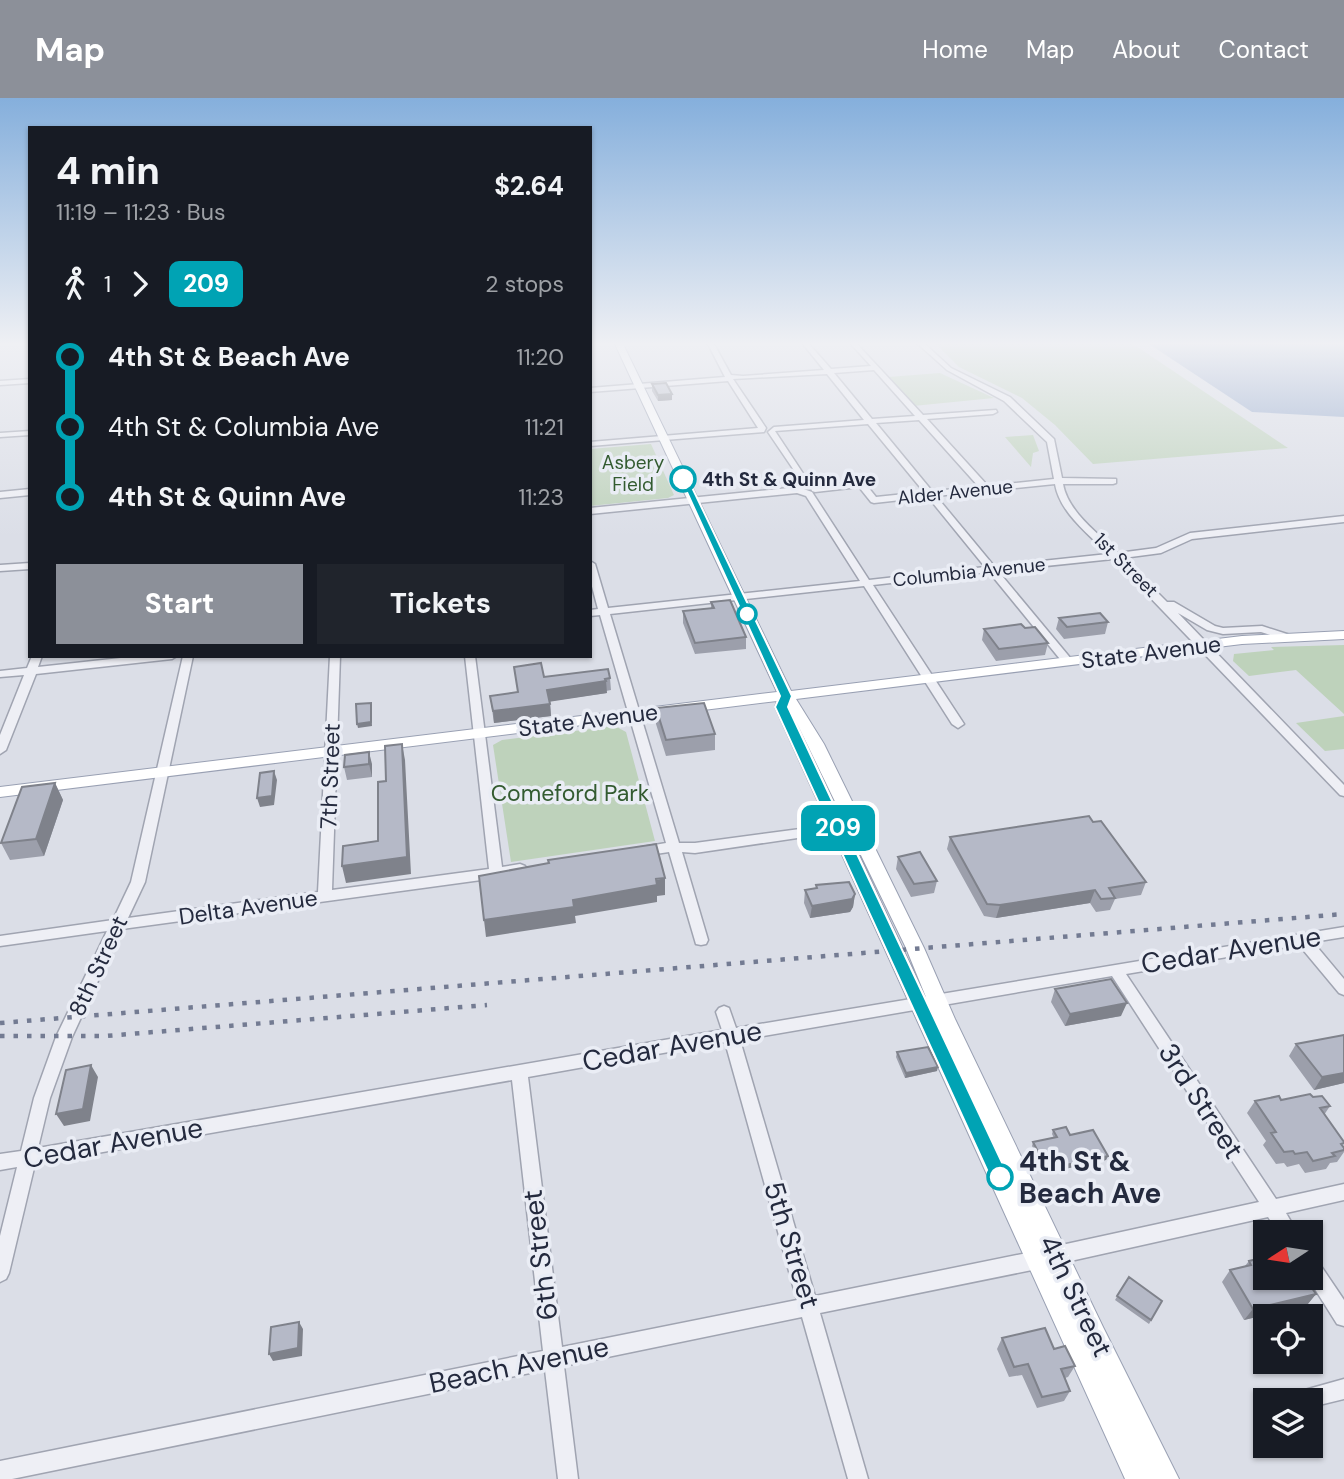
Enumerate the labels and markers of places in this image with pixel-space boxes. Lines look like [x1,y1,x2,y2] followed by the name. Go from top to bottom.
[670,466,696,492] marker: 4th St & Quinn Ave
[702,467,876,492] place label: 4th St & Quinn Ave
[737,604,757,624] unlabelled marker
[1019,1143,1161,1212] place label: 4th St & Beach Ave
[987,1164,1013,1190] marker: 4th St & Beach Ave

